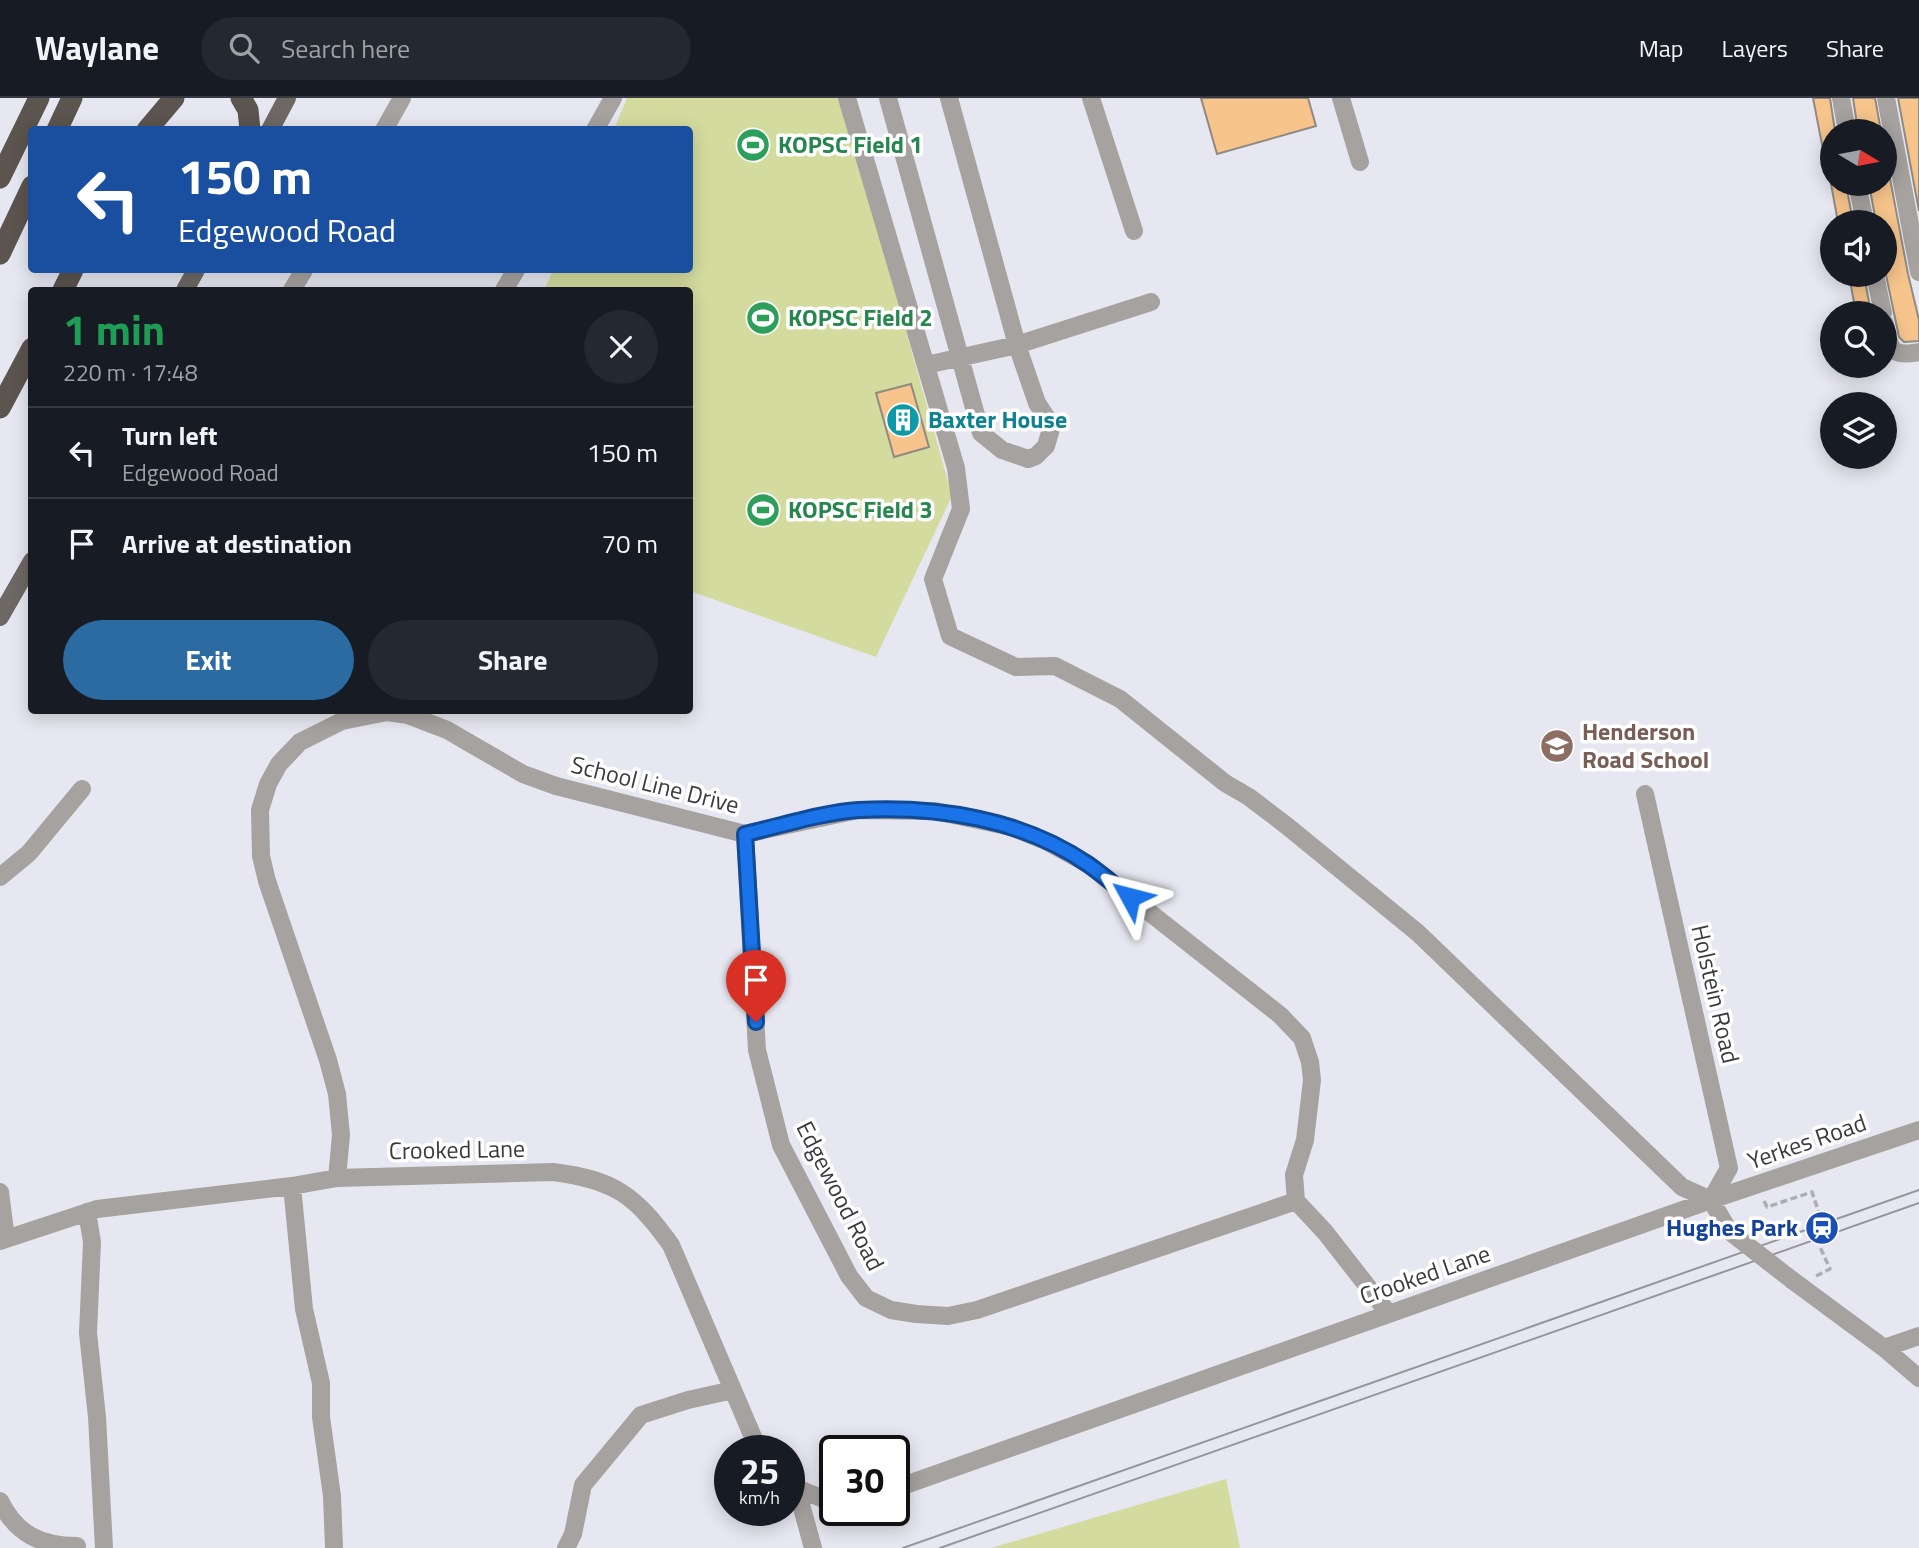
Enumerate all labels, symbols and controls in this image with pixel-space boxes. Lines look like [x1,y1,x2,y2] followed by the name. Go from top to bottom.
[201,17,691,80] search box
[35,23,159,73] text: Waylane
[225,29,263,67] icon: search
[281,29,410,68] text: Search here
[1639,30,1684,66] text: Map
[1722,30,1788,66] text: Layers
[1826,30,1884,66] text: Share
[1820,119,1897,196] north arrow
[1820,119,1897,469] map controls
[734,126,772,164] sports icon: KOPSC Field 1
[778,126,923,162] place label: KOPSC Field 1
[178,138,312,213] text: 150 m
[63,154,154,245] icon: left
[178,206,396,254] text: Edgewood Road
[1820,210,1897,287] button: sound
[63,297,165,361] text: 1 min
[744,299,782,337] sports icon: KOPSC Field 2
[788,299,933,335] place label: KOPSC Field 2
[1820,301,1897,378] button: search
[584,310,658,384] button: close
[63,355,198,390] text: 220 m · 17:48
[1820,392,1897,469] button: layers
[884,401,922,439] building icon: Baxter House
[928,401,1067,437] place label: Baxter House
[122,416,217,455] text: Turn left
[587,433,658,472] text: 150 m
[63,434,101,472] icon: left
[122,455,279,490] text: Edgewood Road
[744,491,782,529] sports icon: KOPSC Field 3
[788,491,933,527] place label: KOPSC Field 3
[122,524,352,563] text: Arrive at destination
[601,524,658,563] text: 70 m
[63,525,101,563] icon: arrive
[63,620,354,700] button: Exit
[368,620,658,700] button: Share
[1582,713,1709,777] place label: Henderson Road School
[1538,727,1576,765] school or university icon: Henderson Road School
[567,746,743,822] street label: School Line Drive
[1093,860,1167,934] position arrow
[1683,921,1749,1067] street label: Holstein Road
[726,950,786,1022] pin
[737,961,775,999] icon: arrive
[1742,1104,1871,1178] street label: Yerkes Road
[788,1115,894,1277] street label: Edgewood Road
[389,1130,525,1168] street label: Crooked Lane
[1666,1209,1799,1245] place label: Hughes Park
[1803,1209,1841,1247] station icon: Hughes Park
[1354,1235,1495,1313] street label: Crooked Lane
[819,1435,910,1526] speed limit sign: 30
[740,1444,779,1498] text: 25
[739,1484,780,1511] text: km/h

